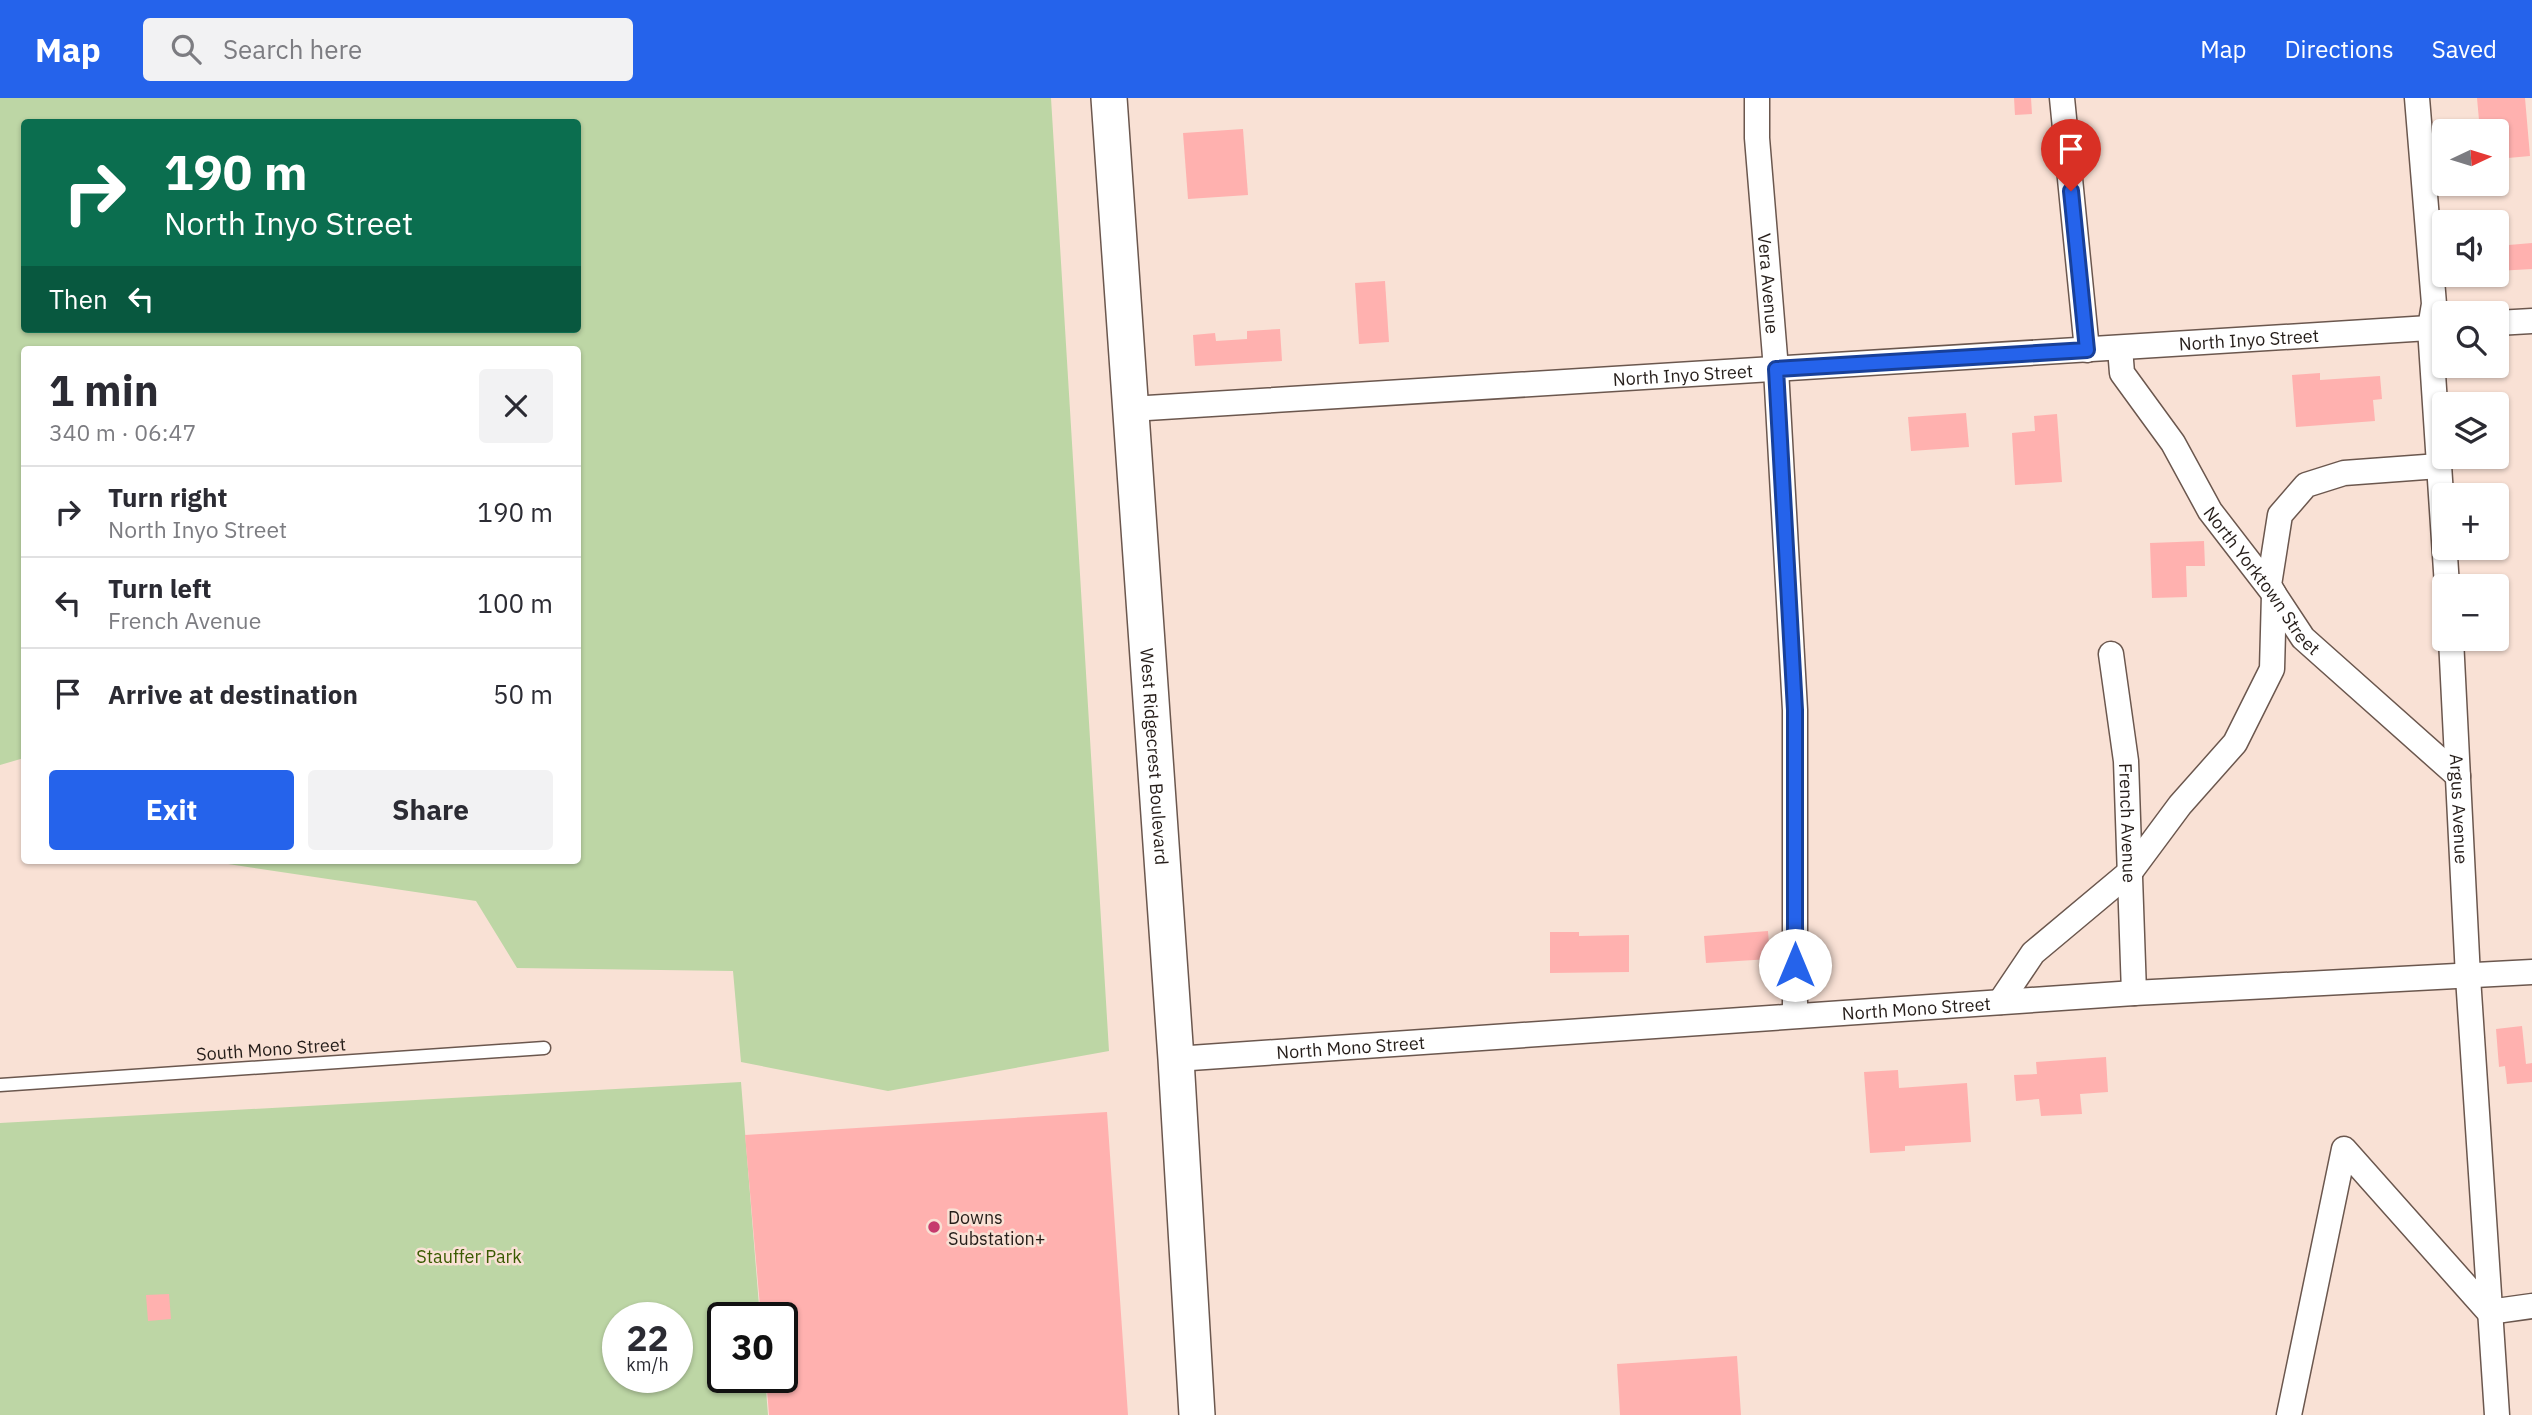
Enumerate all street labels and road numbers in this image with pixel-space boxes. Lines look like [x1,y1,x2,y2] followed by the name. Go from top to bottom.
[1753,232,1785,335] street label: Vera Avenue
[2178,323,2320,355] street label: North Inyo Street
[1612,359,1754,390] street label: North Inyo Street
[2199,501,2325,660] street label: North Yorktown Street
[1136,647,1174,866] street label: West Ridgecrest Boulevard
[2445,753,2474,865] street label: Argus Avenue
[2115,763,2142,883] street label: French Avenue
[1841,991,1991,1025] street label: North Mono Street
[1275,1030,1426,1064] street label: North Mono Street
[195,1032,347,1066] street label: South Mono Street

